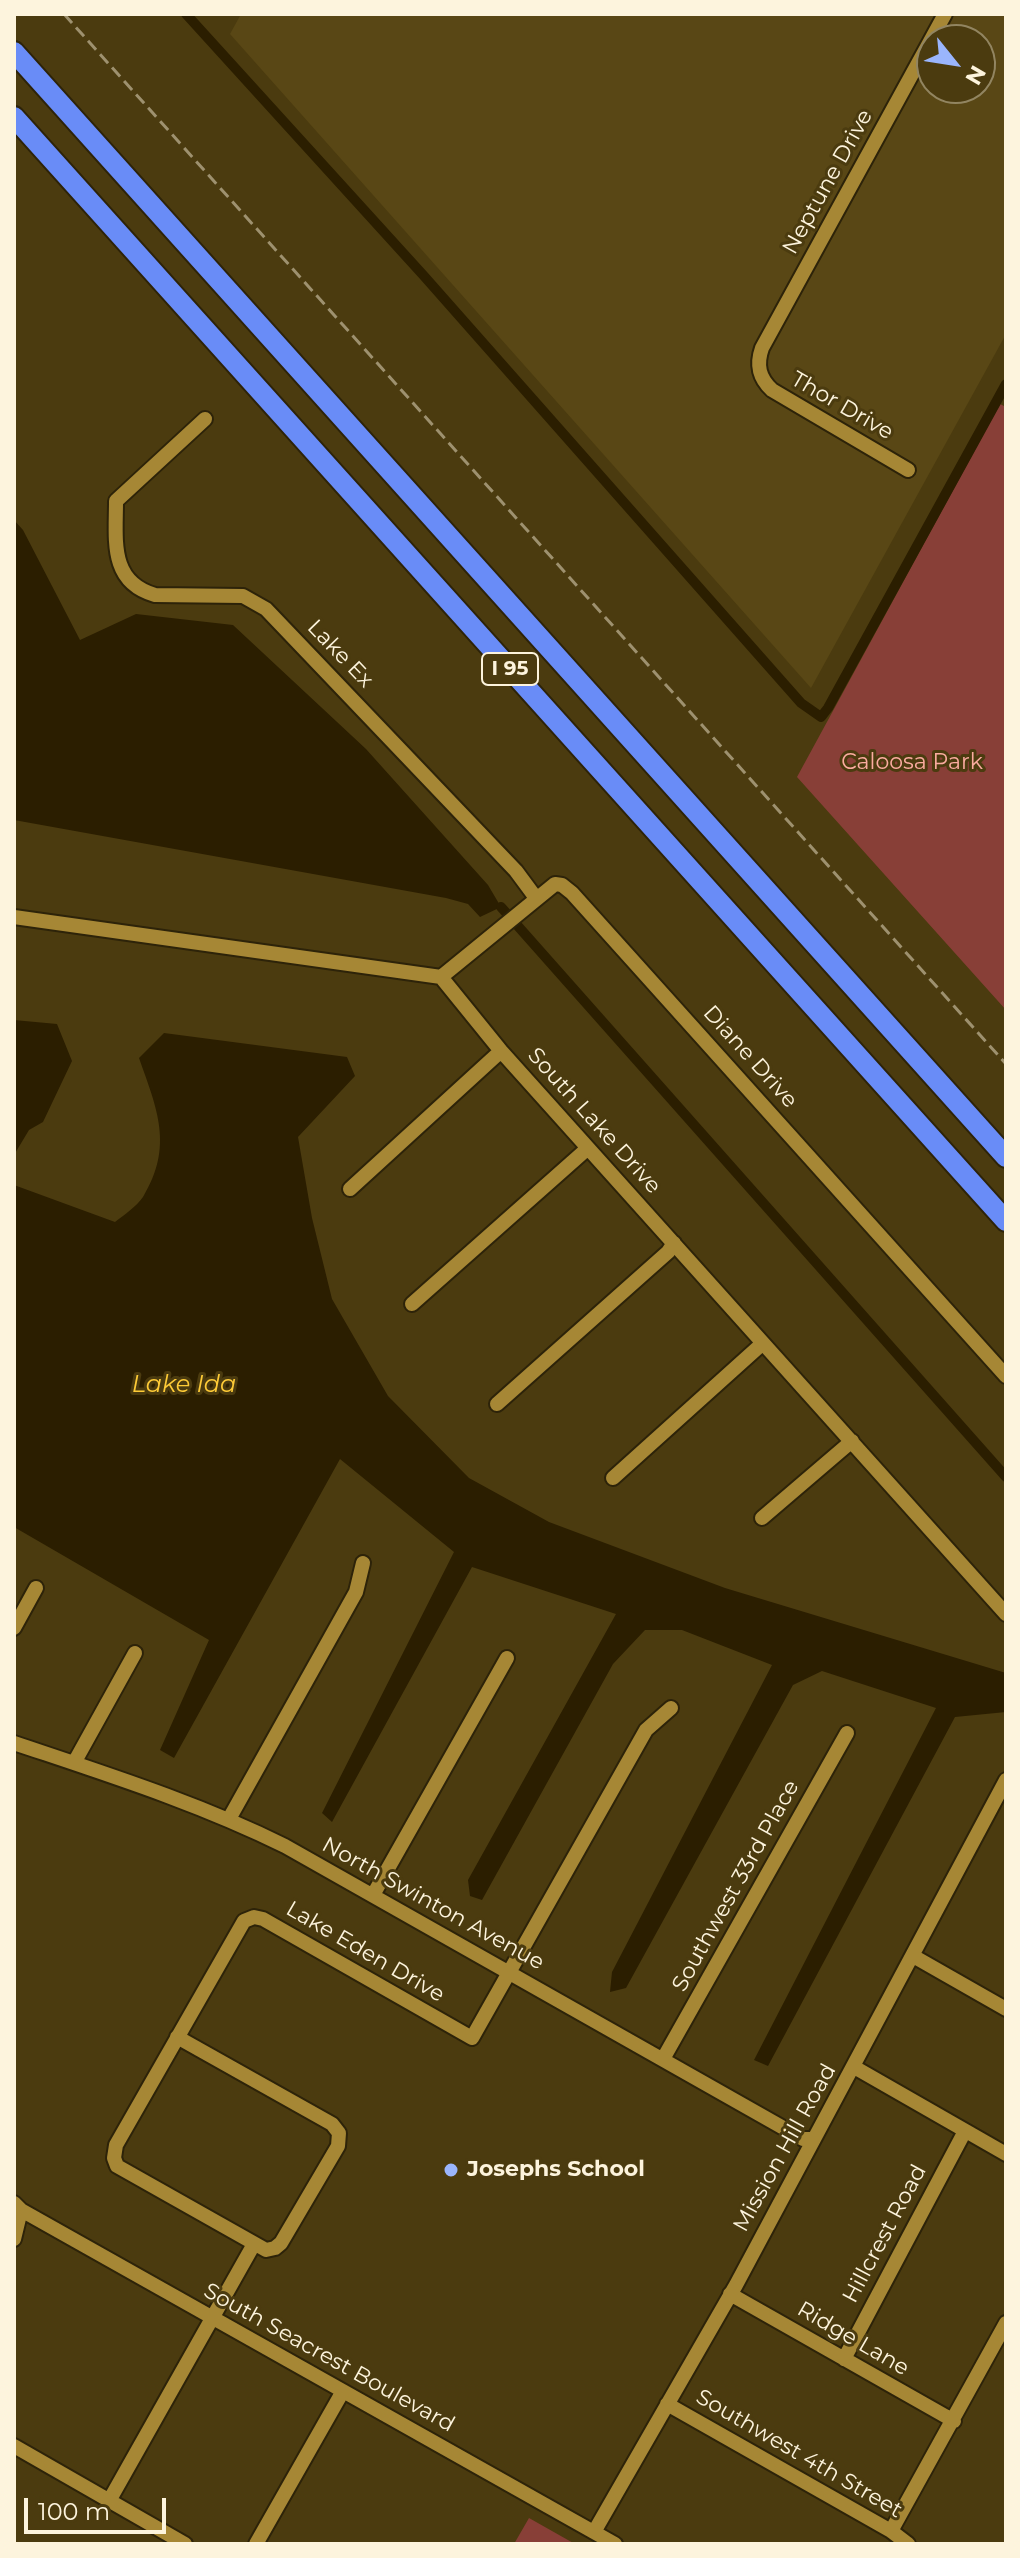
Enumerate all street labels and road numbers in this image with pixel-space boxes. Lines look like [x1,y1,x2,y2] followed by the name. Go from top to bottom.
[777,105,879,259] street label: Neptune Drive
[786,366,898,446] street label: Thor Drive
[301,615,379,693] street label: Lake Ex
[482,653,538,685] road number: I 95
[697,1000,803,1114] street label: Diane Drive
[522,1043,666,1199] street label: South Lake Drive
[667,1776,805,1996] street label: Southwest 33rd Place
[317,1832,549,1976] street label: North Swinton Avenue
[281,1896,449,2008] street label: Lake Eden Drive
[728,2060,842,2236] street label: Mission Hill Road
[837,2160,933,2308] street label: Hillcrest Road
[199,2278,459,2438] street label: South Seacrest Boulevard
[792,2296,914,2382] street label: Ridge Lane
[691,2384,907,2524] street label: Southwest 4th Street

